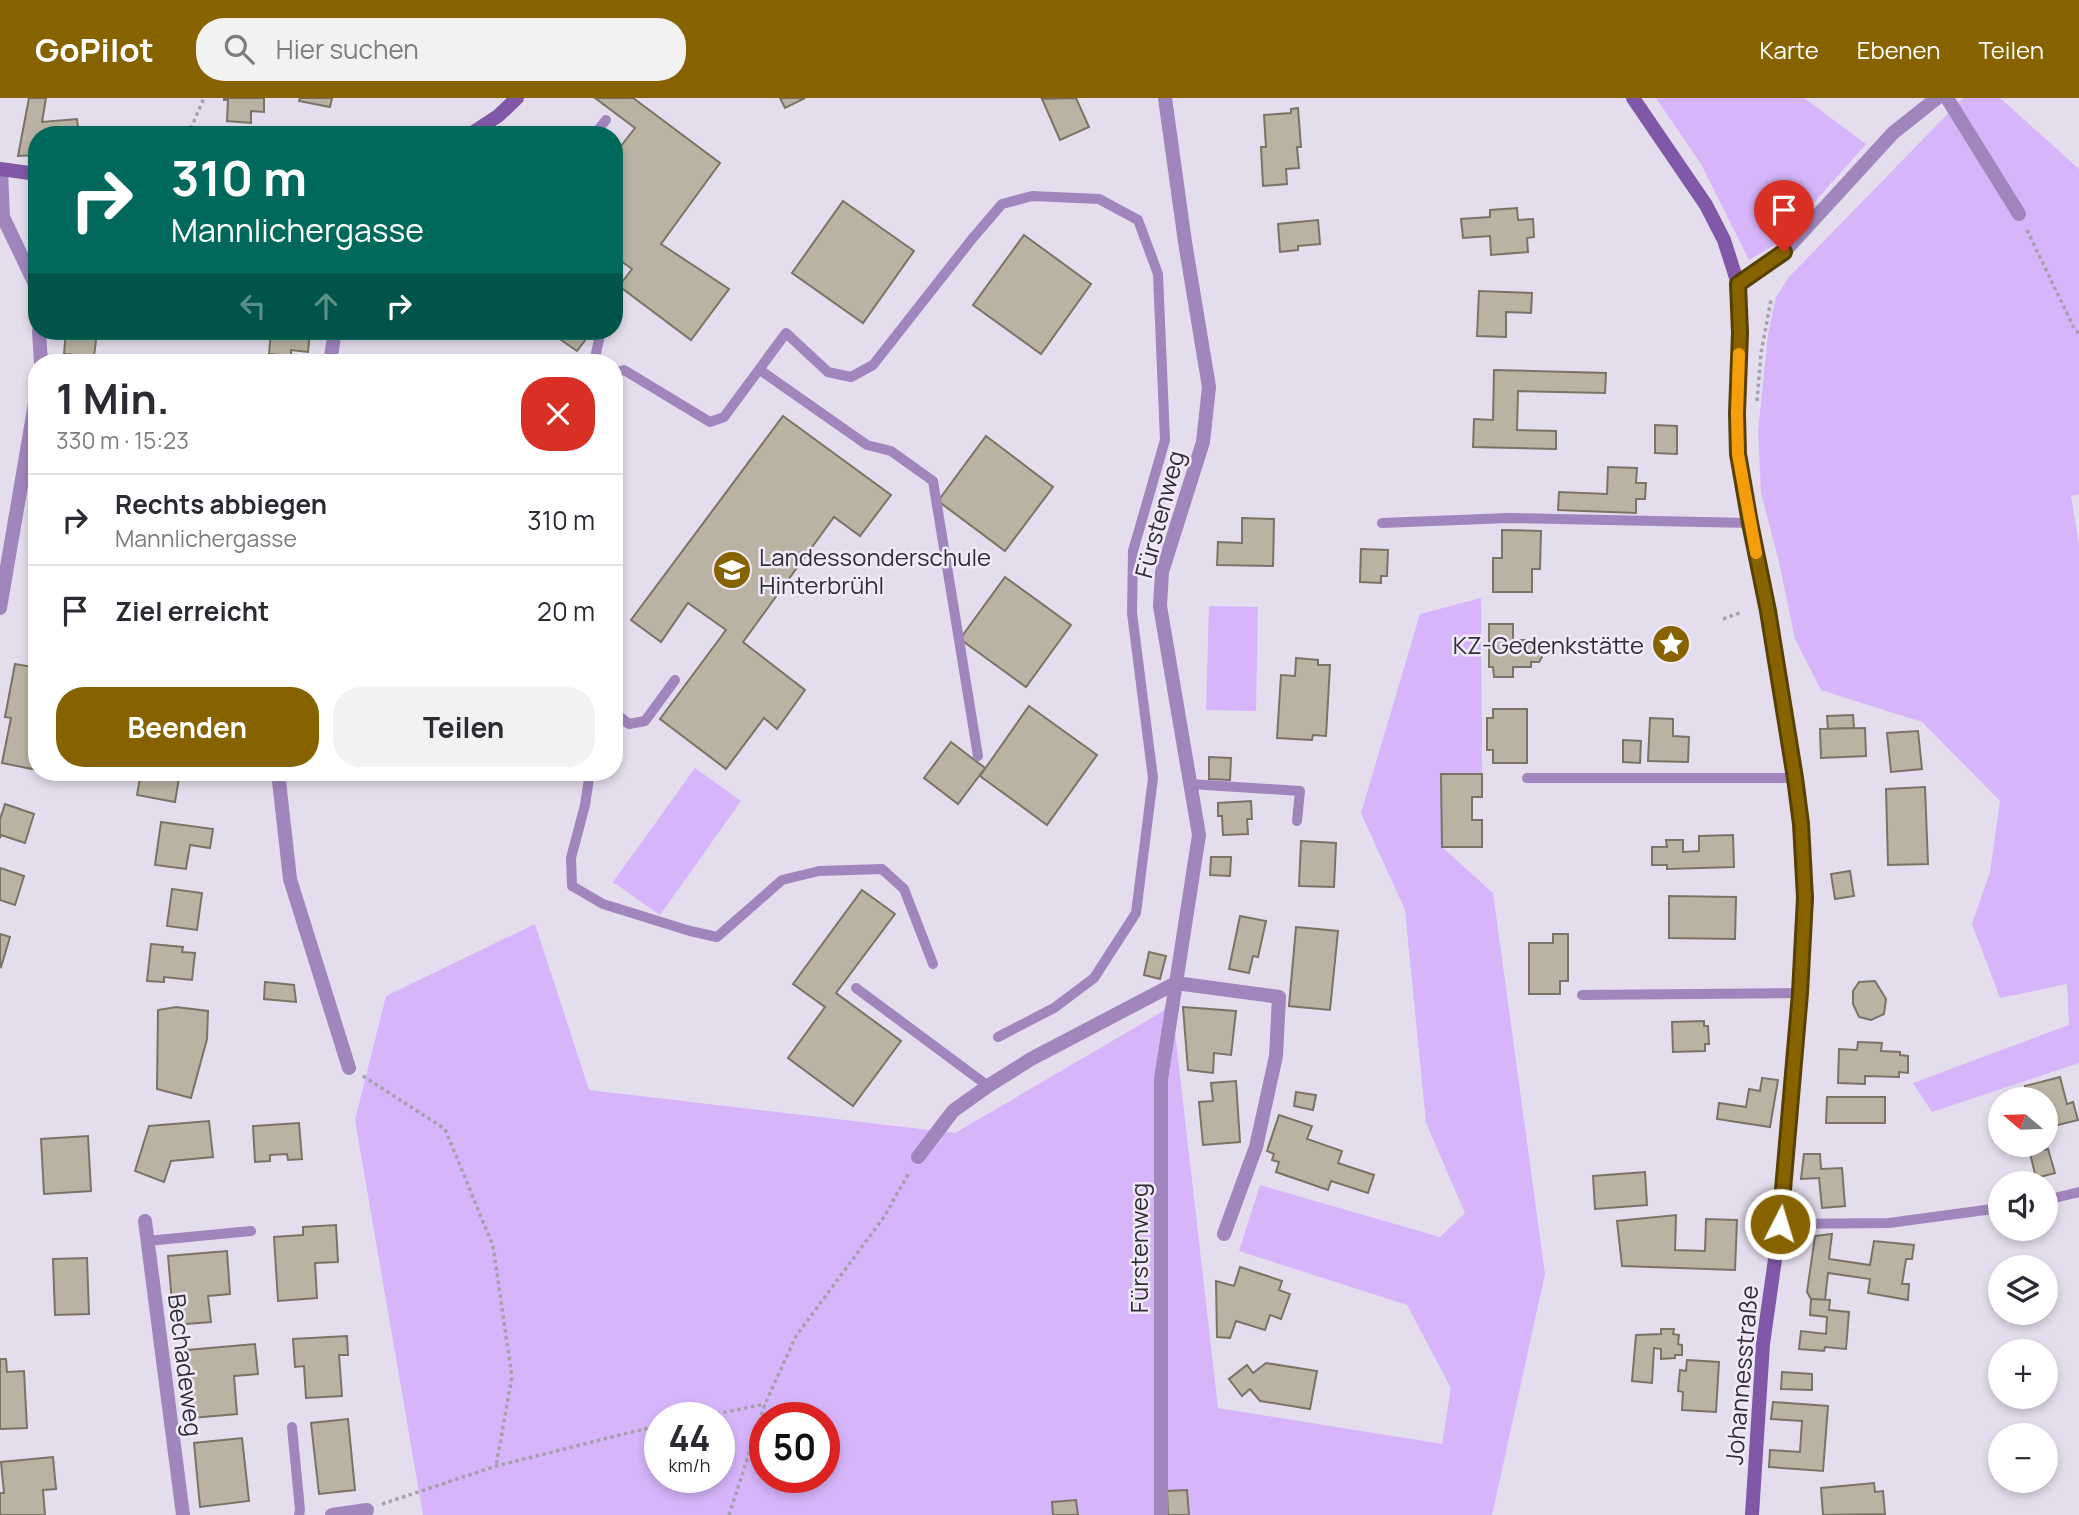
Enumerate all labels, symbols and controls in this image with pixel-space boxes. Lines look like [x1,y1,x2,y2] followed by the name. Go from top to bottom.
[196,18,686,81] search box
[35,27,154,72] text: GoPilot
[220,30,258,68] icon: search
[276,31,419,67] text: Hier suchen
[1759,33,1819,66] text: Karte
[1857,33,1940,66] text: Ebenen
[1978,33,2044,66] text: Teilen
[171,144,307,211] text: 310 m
[56,154,147,245] icon: right
[1754,180,1814,252] pin
[1765,191,1803,229] icon: arrive
[171,208,424,252] text: Mannlichergasse
[234,287,272,325] icon: left
[307,287,345,325] icon: ahead
[380,287,418,325] icon: right
[56,369,170,427] text: 1 Min.
[521,377,595,451] button: close
[56,424,189,456] text: 330 m · 15:23
[1126,447,1192,581] street label: Fürstenweg
[115,486,327,522] text: Rechts abbiegen
[56,501,94,539] icon: right
[527,502,595,538] text: 310 m
[115,522,297,554] text: Mannlichergasse
[759,540,991,601] place label: Landessonderschule Hinterbrühl
[711,549,753,591] school or university icon: Landessonderschule Hinterbrühl
[56,592,94,630] icon: arrive
[115,593,269,629] text: Ziel erreicht
[537,593,595,629] text: 20 m
[1650,623,1692,665] place icon: KZ-Gedenkstätte
[1453,628,1644,661] place label: KZ-Gedenkstätte
[56,687,319,767] button: Beenden
[333,687,595,767] button: Teilen
[1988,1087,2058,1157] north arrow
[1988,1087,2058,1493] map controls
[1988,1171,2058,1241] button: sound
[1122,1183,1155,1313] street label: Fürstenweg
[1743,1187,1817,1261] position arrow
[1988,1255,2058,1325] button: layers
[1717,1284,1765,1466] street label: Johannesstraße
[161,1292,211,1438] street label: Bechadeweg
[1988,1339,2058,1409] button: +
[749,1402,840,1493] speed limit sign: 50
[668,1414,711,1462] text: 44
[1988,1423,2058,1493] button: −
[669,1453,710,1477] text: km/h

